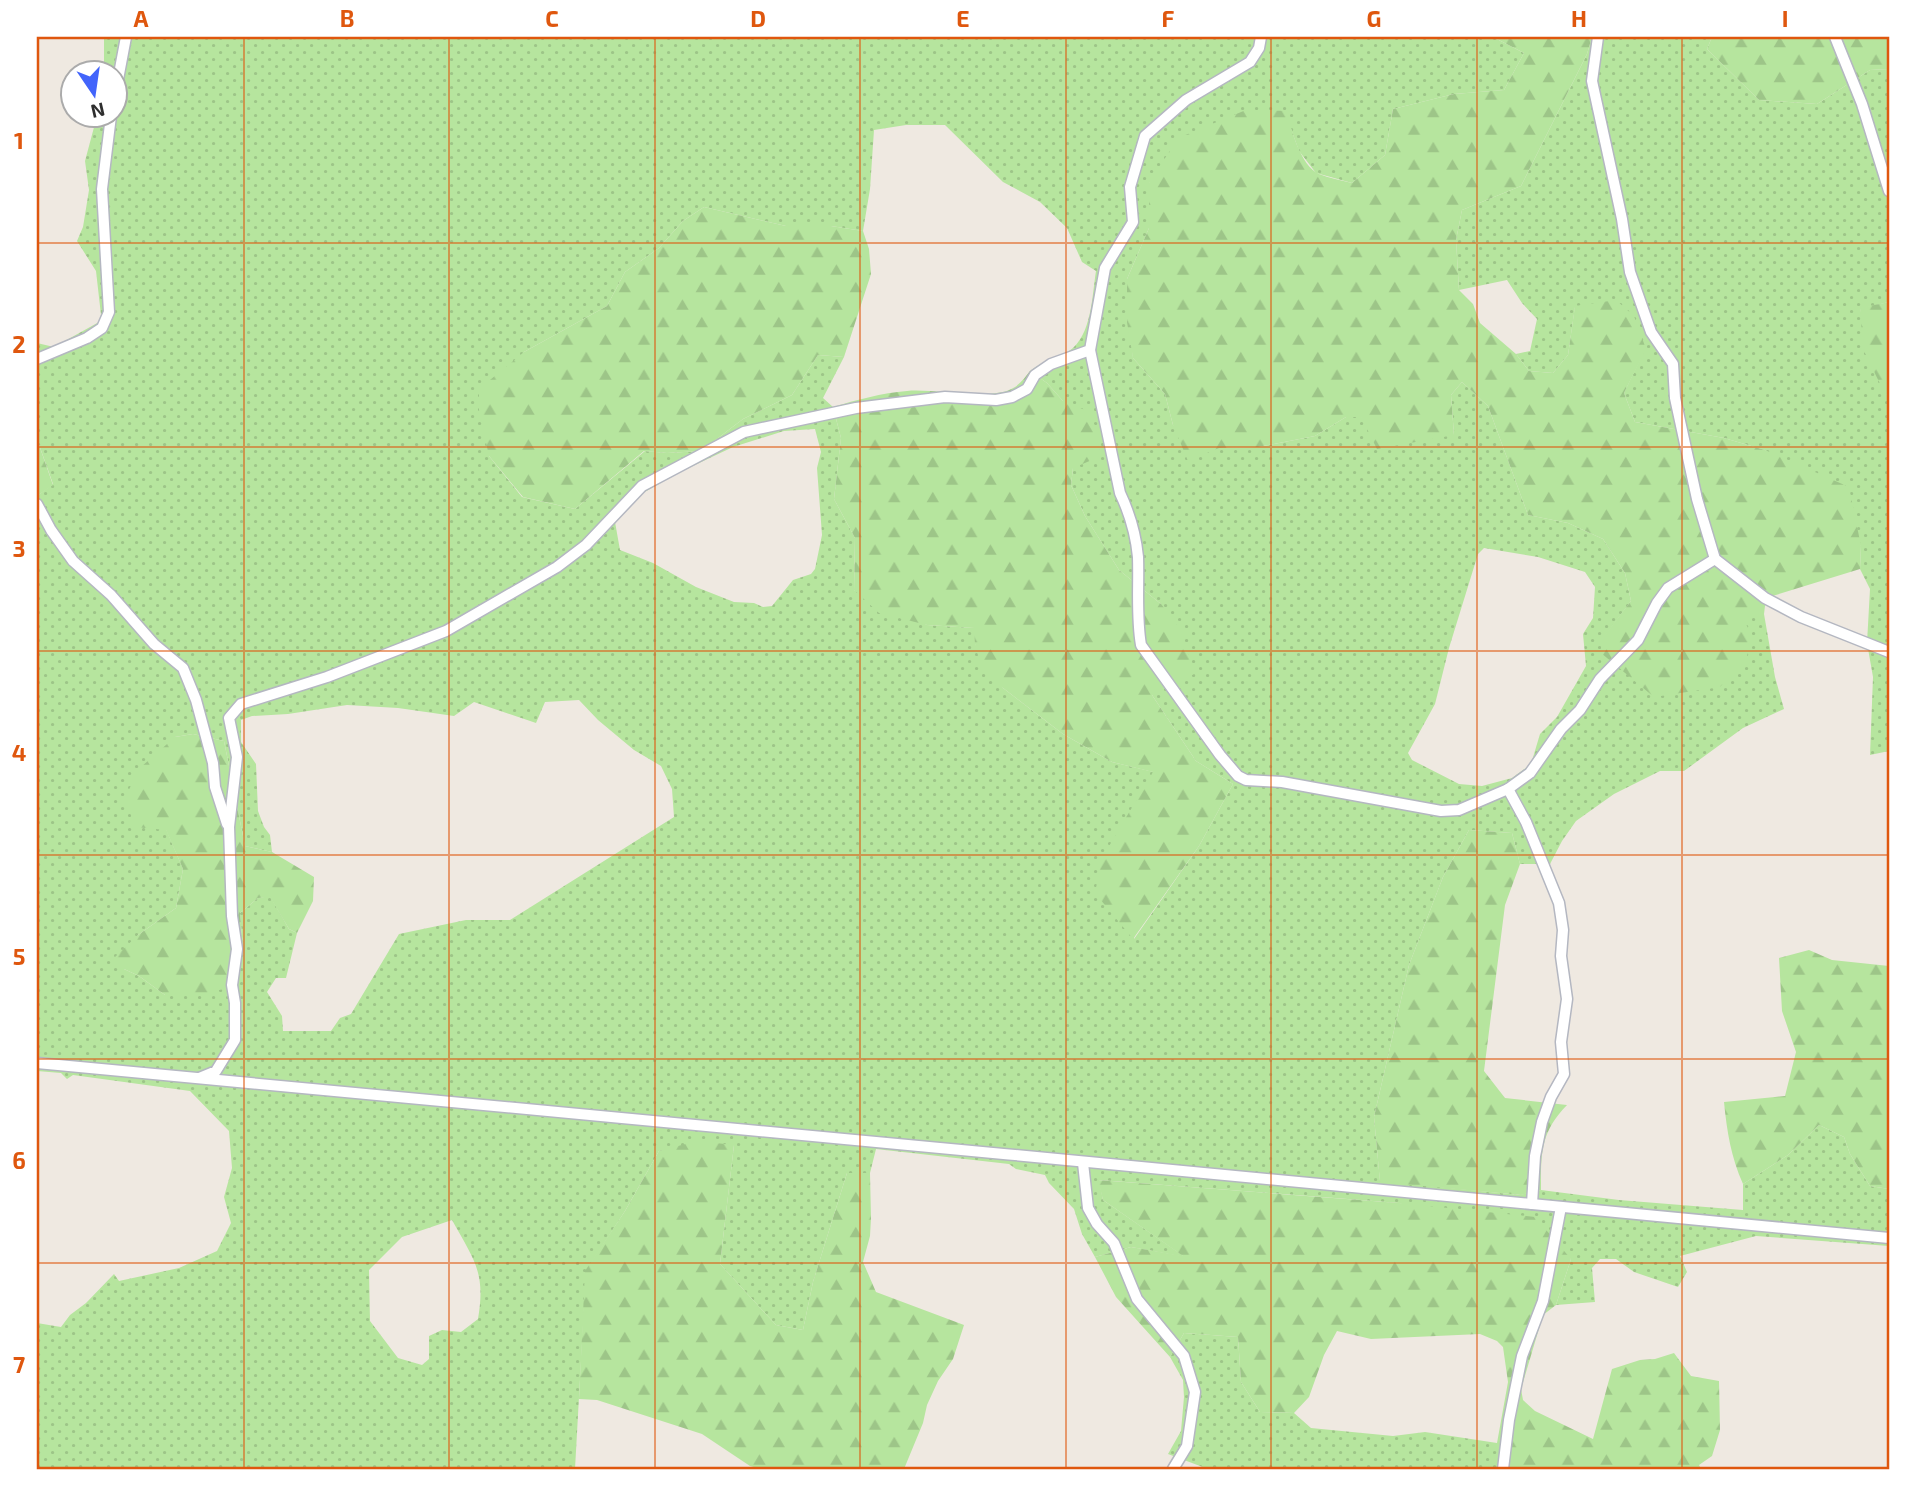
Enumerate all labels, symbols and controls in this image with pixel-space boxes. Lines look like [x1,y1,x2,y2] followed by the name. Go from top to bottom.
[133,4,149,32] text: A
[340,4,354,32] text: B
[545,4,559,32] text: C
[750,4,766,32] text: D
[956,4,970,32] text: E
[1162,4,1175,32] text: F
[1367,4,1381,32] text: G
[1571,4,1587,32] text: H
[1782,4,1788,32] text: I
[60,60,130,130] north arrow
[89,98,107,124] text: N
[14,126,24,154] text: 1
[12,330,26,358] text: 2
[12,534,26,562] text: 3
[12,738,26,766] text: 4
[13,942,25,970] text: 5
[12,1146,26,1174] text: 6
[13,1350,25,1378] text: 7

